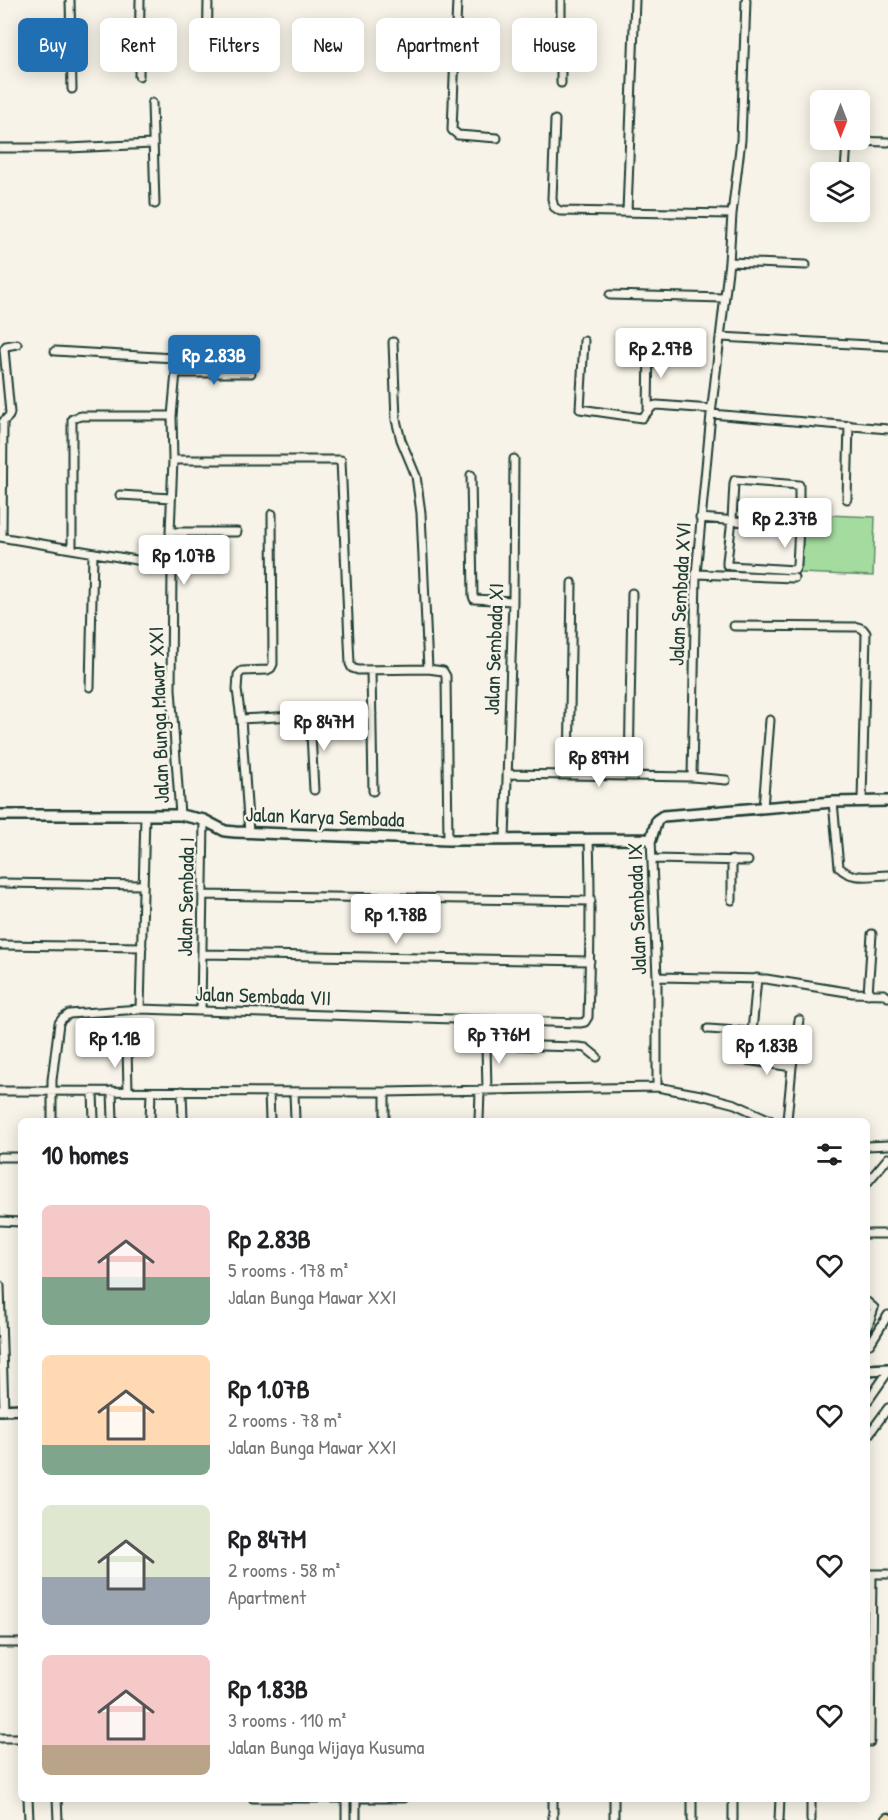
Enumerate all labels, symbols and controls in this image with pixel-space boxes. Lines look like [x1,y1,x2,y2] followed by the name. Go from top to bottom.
[18,18,88,72] chip: Buy
[100,18,177,72] chip: Rent
[189,18,280,72] chip: Filters
[292,18,364,72] chip: New
[376,18,500,72] chip: Apartment
[512,18,597,72] chip: House
[810,90,870,150] north arrow
[810,90,870,222] map controls
[810,162,870,222] button: layers
[599,328,723,379] pin: Rp 2.97B
[629,334,693,361] text: Rp 2.97B
[152,335,276,386] pin: Rp 2.83B
[182,341,246,368] text: Rp 2.83B
[723,498,847,549] pin: Rp 2.37B
[753,504,817,531] text: Rp 2.37B
[661,521,698,667] street label: Jalan Sembada XVI
[122,535,246,586] pin: Rp 1.07B
[153,541,215,568] text: Rp 1.07B
[477,582,510,716] street label: Jalan Sembada XI
[141,626,176,804] street label: Jalan Bunga Mawar XXI
[269,701,379,752] pin: Rp 847M
[294,707,354,734] text: Rp 847M
[544,737,654,788] pin: Rp 897M
[569,743,629,770] text: Rp 897M
[245,799,405,834] street label: Jalan Karya Sembada
[170,837,201,957] street label: Jalan Sembada I
[620,842,653,976] street label: Jalan Sembada IX
[334,894,458,945] pin: Rp 1.78B
[365,900,427,927] text: Rp 1.78B
[194,979,332,1012] street label: Jalan Sembada VII
[444,1014,554,1065] pin: Rp 776M
[60,1018,170,1069] pin: Rp 1.1B
[468,1020,530,1047] text: Rp 776M
[89,1024,141,1051] text: Rp 1.1B
[705,1025,829,1076] pin: Rp 1.83B
[736,1031,798,1058] text: Rp 1.83B
[42,1137,129,1172] text: 10 homes
[813,1138,846,1171] icon: filters
[228,1221,311,1256] text: Rp 2.83B
[90,1229,162,1301] icon: home
[813,1249,846,1282] icon: heart
[228,1256,348,1283] text: 5 rooms · 178 m²
[228,1283,396,1310] text: Jalan Bunga Mawar XXI
[228,1371,310,1406] text: Rp 1.07B
[90,1379,162,1451] icon: home
[813,1399,846,1432] icon: heart
[228,1406,342,1433] text: 2 rooms · 78 m²
[228,1433,396,1460] text: Jalan Bunga Mawar XXI
[228,1521,306,1556] text: Rp 847M
[90,1529,162,1601] icon: home
[813,1549,846,1582] icon: heart
[228,1556,340,1583] text: 2 rooms · 58 m²
[228,1583,306,1610] text: Apartment
[228,1671,308,1706] text: Rp 1.83B
[90,1679,162,1751] icon: home
[813,1699,846,1732] icon: heart
[228,1706,346,1733] text: 3 rooms · 110 m²
[228,1733,424,1760] text: Jalan Bunga Wijaya Kusuma

